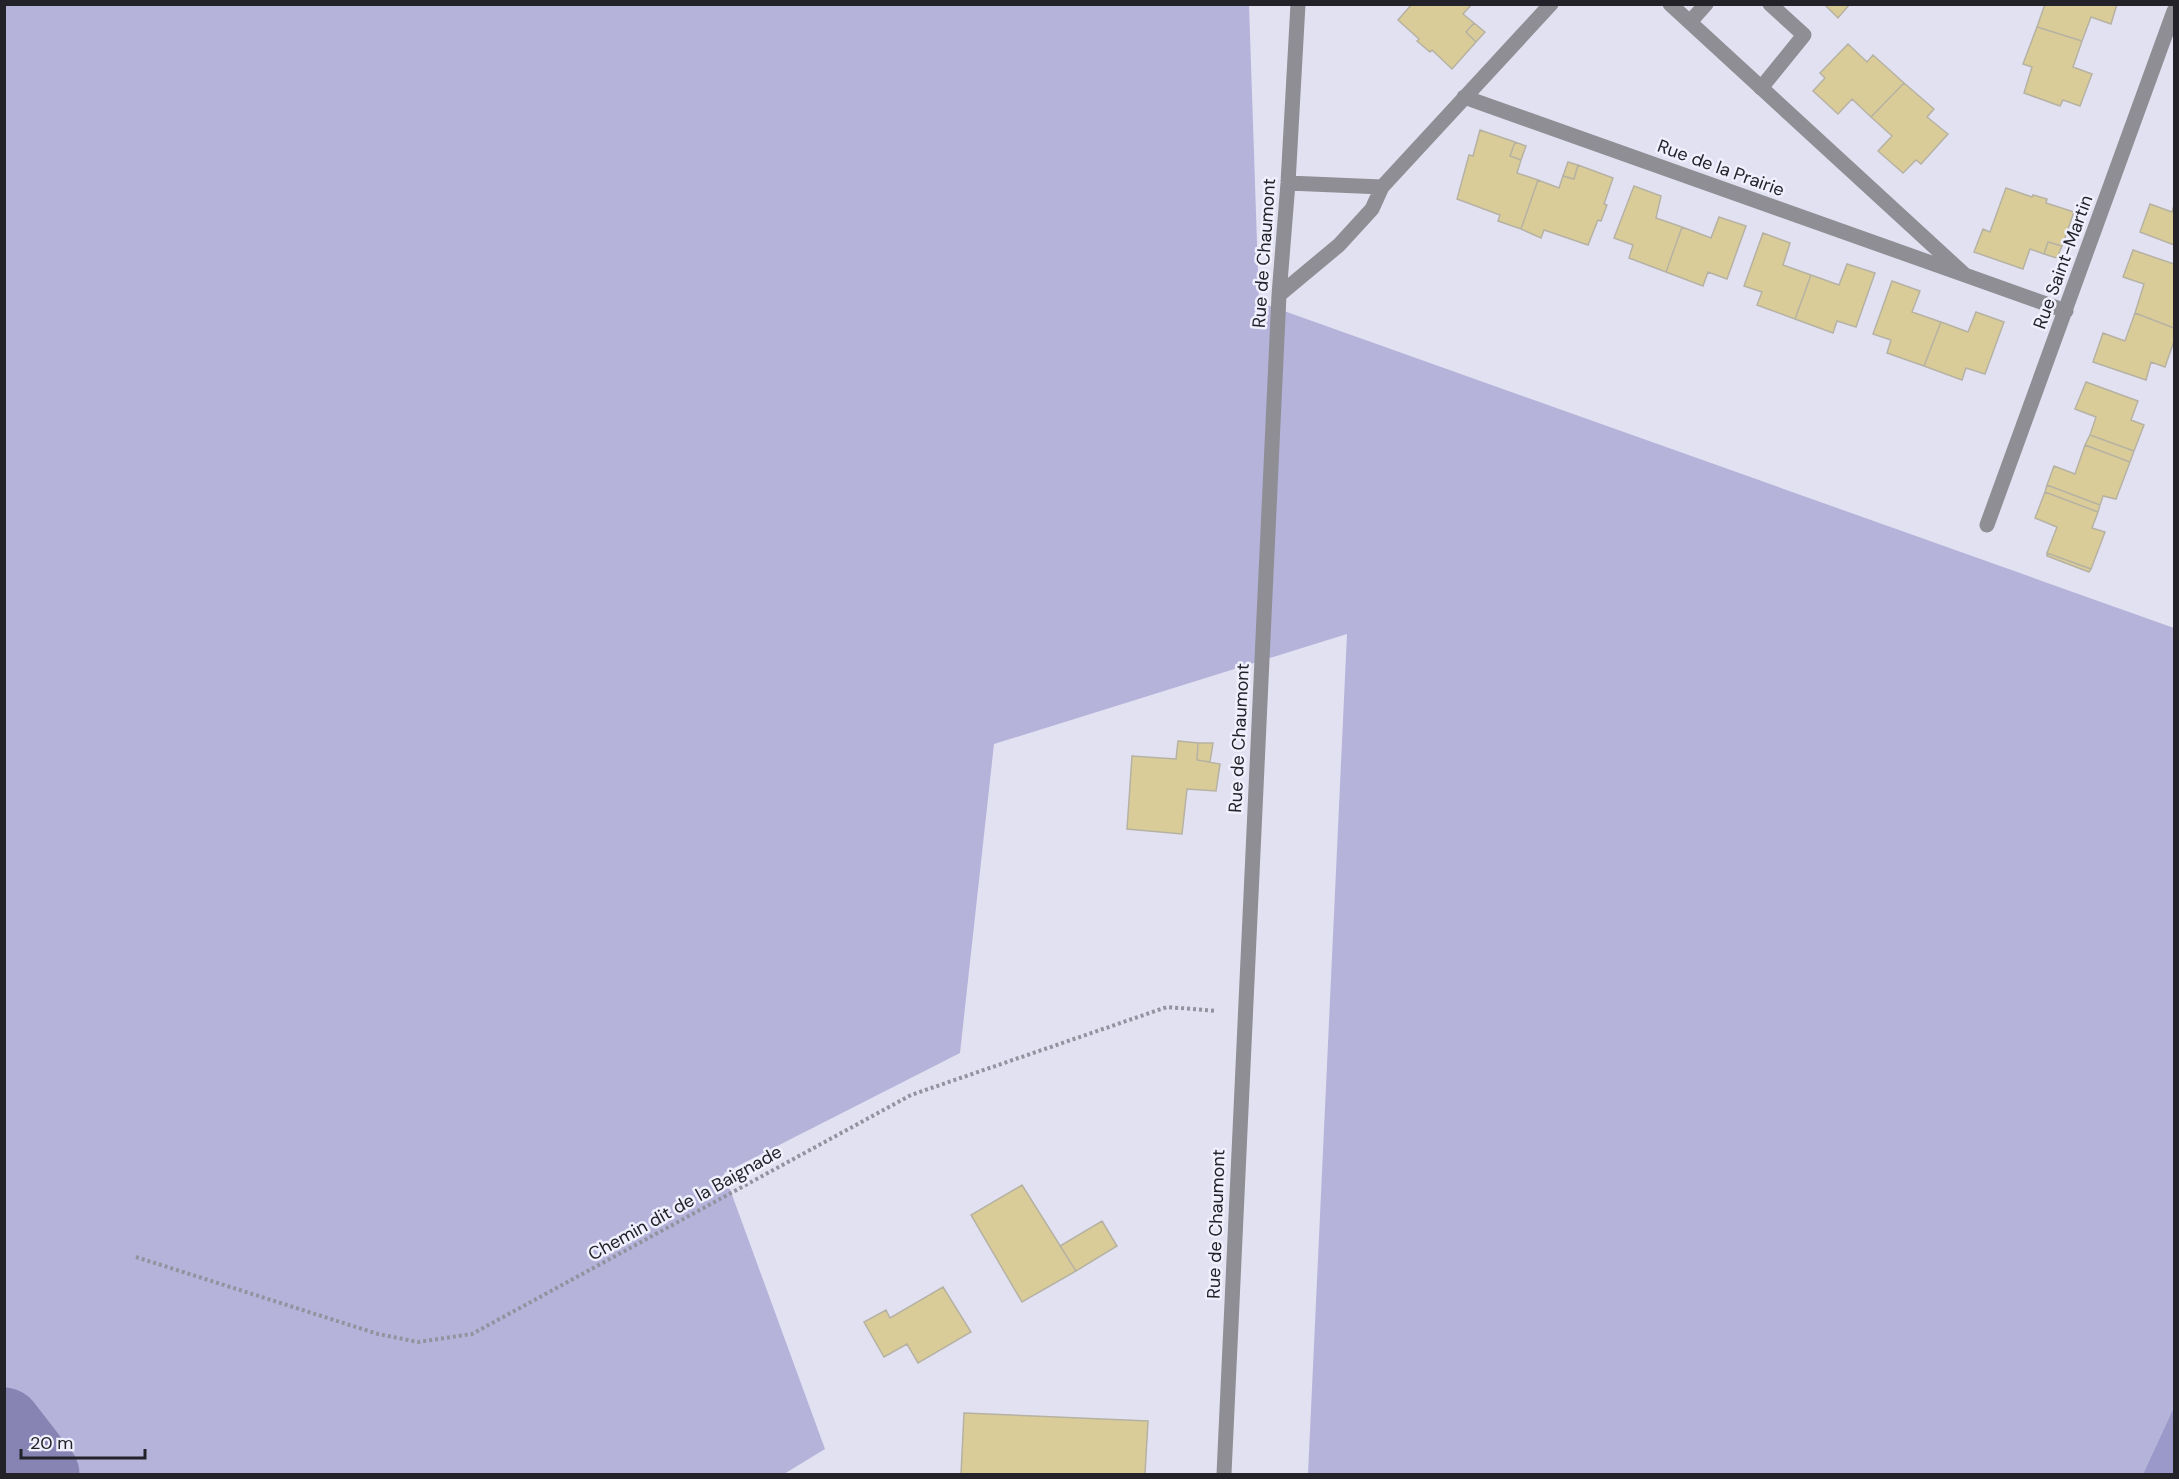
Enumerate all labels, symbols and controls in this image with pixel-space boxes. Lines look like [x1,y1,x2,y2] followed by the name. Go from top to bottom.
[1654,134,1788,202] street label: Rue de la Prairie
[1247,177,1281,329] street label: Rue de Chaumont
[2028,192,2098,332] street label: Rue Saint-Martin
[1223,663,1255,813] street label: Rue de Chaumont
[584,1140,786,1266] street label: Chemin dit de la Baignade
[1201,1149,1231,1299] street label: Rue de Chaumont
[21,1422,146,1460] scale bar
[30,1431,73,1455] text: 20 m

